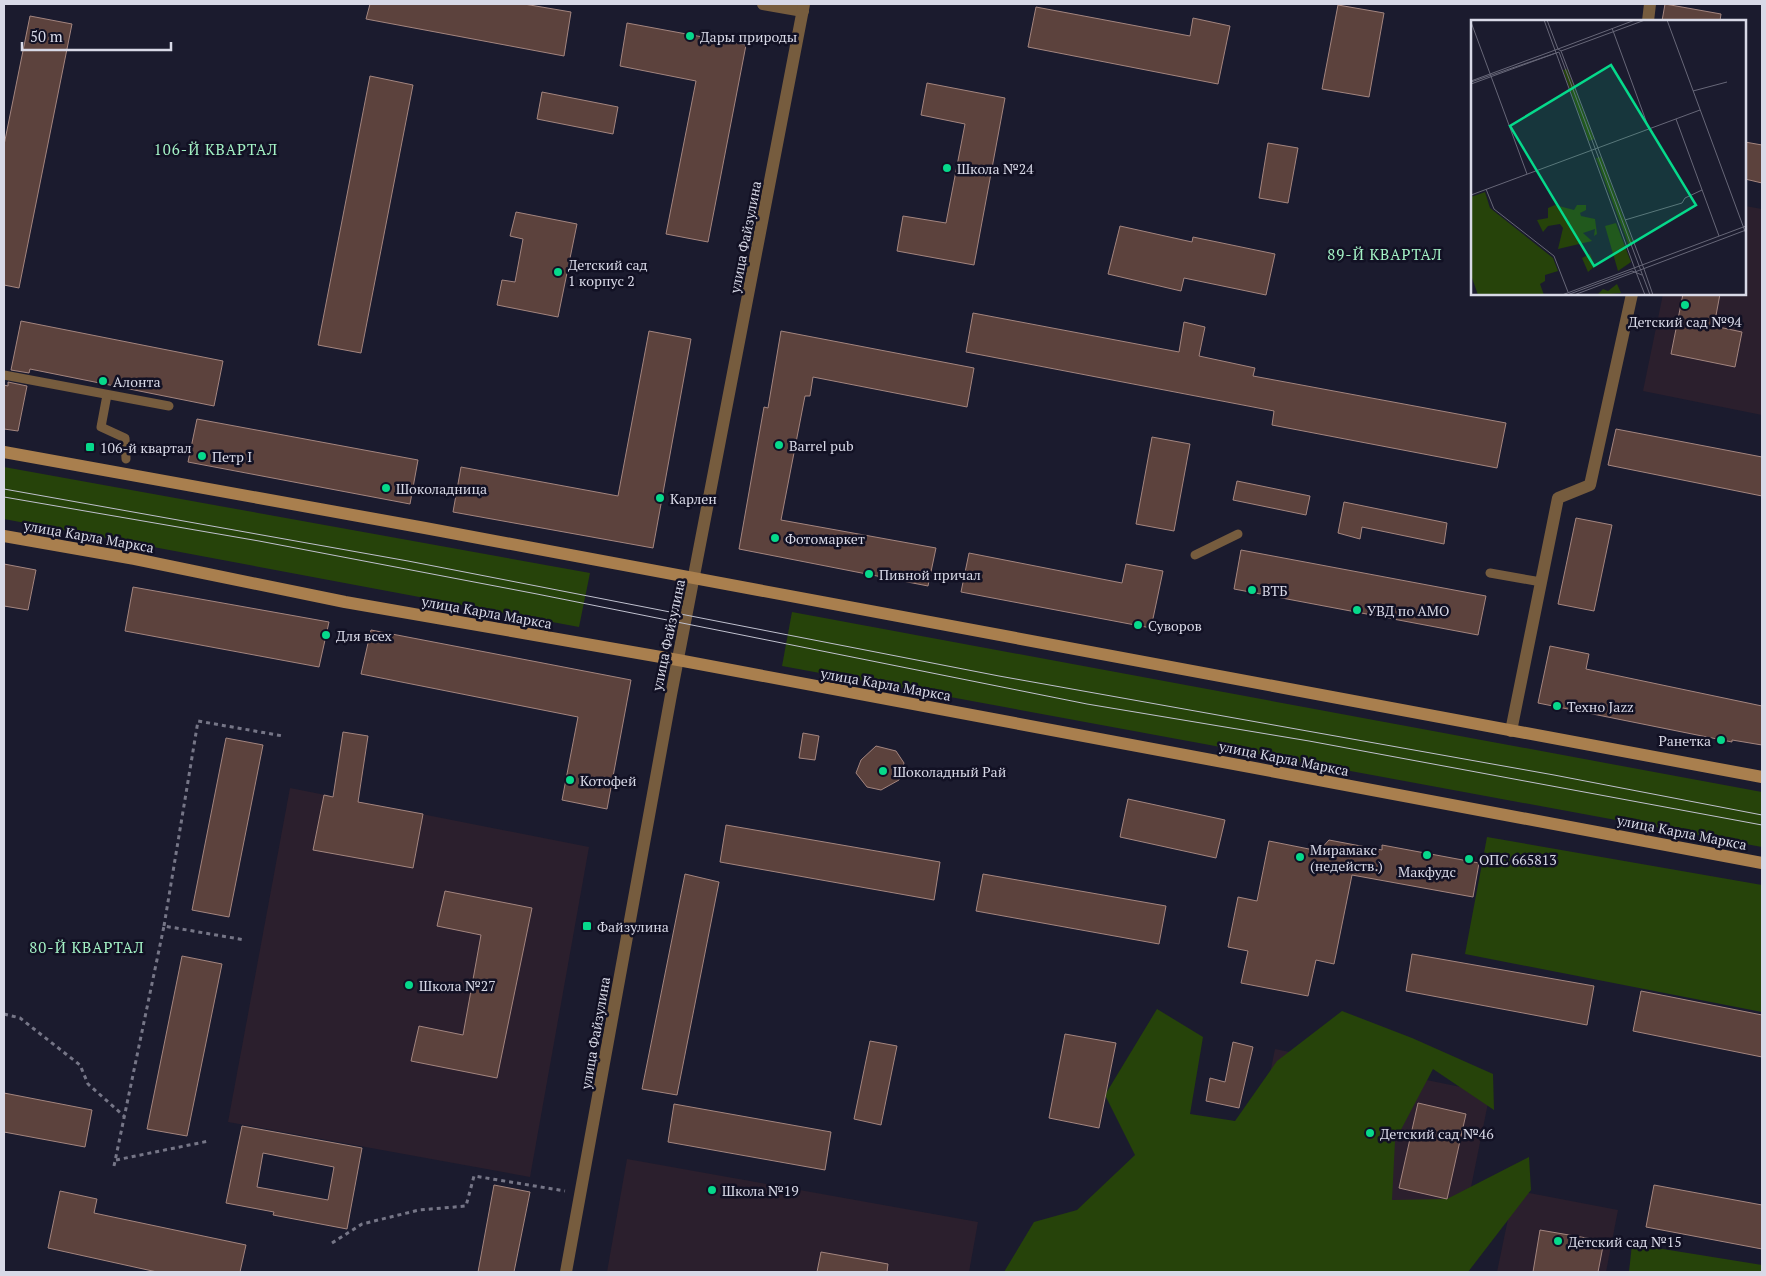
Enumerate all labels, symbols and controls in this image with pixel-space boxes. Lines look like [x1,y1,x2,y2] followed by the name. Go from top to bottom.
[22,20,171,52] scale bar
[1471,20,1746,295] inset map
[30,26,63,46] text: 50 m
[700,27,797,46] place label: Дары природы
[684,30,696,42] marker: Дары природы
[154,139,278,159] district label: 106-Й КВАРТАЛ
[957,159,1034,178] place label: Школа №24
[941,162,953,174] marker: Школа №24
[725,179,765,296] street label: улица Файзулина
[1327,244,1443,264] district label: 89-Й КВАРТАЛ
[568,255,648,290] place label: Детский сад 1 корпус 2
[552,266,564,278] marker: Детский сад 1 корпус 2
[1679,299,1691,311] marker: Детский сад №94
[1628,312,1742,331] place label: Детский сад №94
[113,372,161,391] place label: Алонта
[97,375,109,387] marker: Алонта
[789,436,854,455] place label: Barrel pub
[100,438,192,457] place label: 106-й квартал
[773,439,785,451] marker: Barrel pub
[84,441,96,453] marker: 106-й квартал
[212,447,252,466] place label: Петр I
[196,450,208,462] marker: Петр I
[396,479,487,498] place label: Шоколадница
[380,482,392,494] marker: Шоколадница
[670,489,717,508] place label: Карлен
[654,492,666,504] marker: Карлен
[21,515,156,557] street label: улица Карла Маркса
[785,529,865,548] place label: Фотомаркет
[769,532,781,544] marker: Фотомаркет
[879,565,981,584] place label: Пивной причал
[863,568,875,580] marker: Пивной причал
[647,577,689,694] street label: улица Файзулина
[1262,581,1288,600] place label: ВТБ
[1246,584,1258,596] marker: ВТБ
[419,591,554,633] street label: улица Карла Маркса
[1367,601,1449,620] place label: УВД по АМО
[1351,604,1363,616] marker: УВД по АМО
[1148,616,1202,635] place label: Суворов
[1132,619,1144,631] marker: Суворов
[336,626,392,645] place label: Для всех
[320,629,332,641] marker: Для всех
[818,663,953,705] street label: улица Карла Маркса
[1567,697,1634,716] place label: Техно Jazz
[1551,700,1563,712] marker: Техно Jazz
[1658,731,1711,750] place label: Ранетка
[1715,734,1727,746] marker: Ранетка
[1216,736,1351,780] street label: улица Карла Маркса
[893,762,1007,781] place label: Шоколадный Рай
[877,765,889,777] marker: Шоколадный Рай
[580,771,637,790] place label: Котофей
[564,774,576,786] marker: Котофей
[1614,810,1749,854] street label: улица Карла Маркса
[1310,840,1383,875] place label: Мирамакс (недейств.)
[1421,849,1433,861] marker: Макфудс
[1479,850,1557,869] place label: ОПС 665813
[1294,851,1306,863] marker: Мирамакс (недейств.)
[1463,853,1475,865] marker: ОПС 665813
[1398,862,1456,881] place label: Макфудс
[597,917,669,936] place label: Файзулина
[581,920,593,932] marker: Файзулина
[29,937,145,957] district label: 80-Й КВАРТАЛ
[576,975,614,1092] street label: улица Файзулина
[419,976,496,995] place label: Школа №27
[403,979,415,991] marker: Школа №27
[1380,1124,1494,1143] place label: Детский сад №46
[1364,1127,1376,1139] marker: Детский сад №46
[722,1181,799,1200] place label: Школа №19
[706,1184,718,1196] marker: Школа №19
[1568,1232,1682,1251] place label: Детский сад №15
[1552,1235,1564,1247] marker: Детский сад №15

